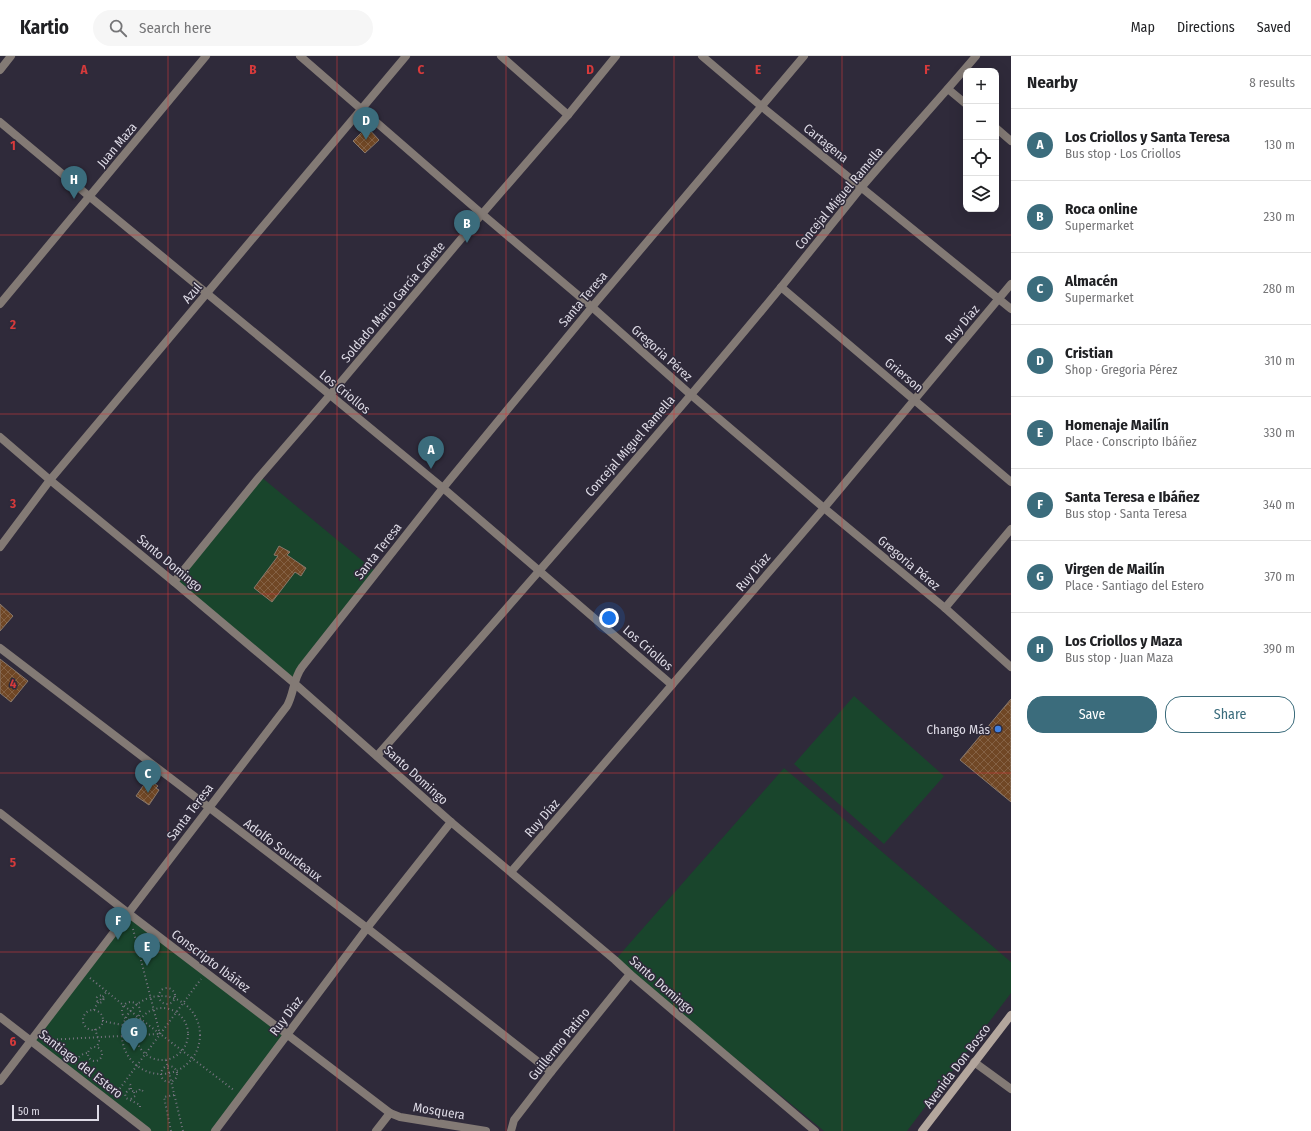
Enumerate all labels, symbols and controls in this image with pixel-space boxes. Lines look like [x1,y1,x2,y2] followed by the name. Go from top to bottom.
[93,10,373,46] search box
[20,16,69,39] text: Kartio
[107,17,129,39] icon: search
[139,19,211,37] text: Search here
[1131,19,1155,36] text: Map
[1177,19,1235,36] text: Directions
[1257,19,1291,36] text: Saved
[79,62,88,77] text: A
[249,62,257,77] text: B
[418,62,425,77] text: C
[586,62,594,77] text: D
[755,62,761,77] text: E
[924,62,930,77] text: F
[963,68,999,212] map controls
[963,68,999,104] button: +
[1027,72,1078,93] text: Nearby
[1249,75,1295,90] text: 8 results
[963,104,999,140] button: −
[353,107,379,140] pin: D
[94,120,140,170] street label: Juan Maza
[801,120,851,166] street label: Cartagena
[1065,128,1230,146] text: Los Criollos y Santa Teresa
[1036,137,1044,152] text: A
[1264,137,1295,152] text: 130 m
[10,138,16,153] text: 1
[963,140,999,176] button: locate
[792,144,886,252] street label: Concejal Miguel Ramella
[1065,146,1181,161] text: Bus stop · Los Criollos
[61,166,87,199] pin: H
[963,176,999,212] button: layers
[1065,200,1138,218] text: Roca online
[1036,209,1044,224] text: B
[1264,209,1295,224] text: 230 m
[454,210,480,243] pin: B
[1065,218,1134,233] text: Supermarket
[338,239,448,365] street label: Soldado Mario García Cañete
[556,268,610,330] street label: Santa Teresa
[1065,272,1118,290] text: Almacén
[179,279,205,306] street label: Azul
[1037,281,1043,296] text: C
[1263,281,1295,296] text: 280 m
[1065,290,1134,305] text: Supermarket
[942,302,982,346] street label: Ruy Díaz
[9,317,16,332] text: 2
[629,322,695,384] street label: Gregoria Pérez
[1065,344,1113,362] text: Cristian
[1036,353,1044,368] text: D
[1265,353,1295,368] text: 310 m
[882,355,926,395] street label: Grierson
[1065,362,1177,377] text: Shop · Gregoria Pérez
[317,367,374,417] street label: Los Criollos
[582,392,678,500] street label: Concejal Miguel Ramella
[1065,416,1169,434] text: Homenaje Mailín
[1037,425,1043,440] text: E
[1263,425,1295,440] text: 330 m
[1065,434,1197,449] text: Place · Conscripto Ibáñez
[418,436,444,469] pin: A
[1065,488,1200,506] text: Santa Teresa e Ibáñez
[9,496,16,511] text: 3
[1037,497,1043,512] text: F
[1263,497,1295,512] text: 340 m
[1065,506,1187,521] text: Bus stop · Santa Teresa
[351,520,405,582] street label: Santa Teresa
[134,531,206,595] street label: Santo Domingo
[875,533,943,593] street label: Gregoria Pérez
[733,550,773,594] street label: Ruy Díaz
[1065,560,1165,578] text: Virgen de Mailín
[1036,569,1044,584] text: G
[1264,569,1295,584] text: 370 m
[1065,578,1204,593] text: Place · Santiago del Estero
[599,608,619,628] your location
[620,622,676,674] street label: Los Criollos
[1065,632,1182,650] text: Los Criollos y Maza
[1036,641,1044,656] text: H
[1263,641,1295,656] text: 390 m
[1065,650,1173,665] text: Bus stop · Juan Maza
[10,676,17,691] text: 4
[1027,696,1157,733] button: Save
[1165,696,1295,733] button: Share
[927,722,990,737] place label: Chango Más
[993,724,1003,734] marker: Chango Más
[381,742,451,808] street label: Santo Domingo
[135,760,161,793] pin: C
[164,781,216,843] street label: Santa Teresa
[522,796,562,840] street label: Ruy Díaz
[241,816,325,885] street label: Adolfo Sourdeaux
[10,855,16,870] text: 5
[105,907,131,940] pin: F
[169,927,253,995] street label: Conscripto Ibáñez
[134,933,160,966] pin: E
[627,953,698,1017] street label: Santo Domingo
[266,993,306,1039] street label: Ruy Díaz
[525,1005,593,1083] street label: Guillermo Patino
[121,1018,147,1051] pin: G
[920,1021,994,1111] street label: Avenida Don Bosco
[36,1027,126,1101] street label: Santiago del Estero
[10,1034,17,1049] text: 6
[412,1099,466,1123] street label: Mosquera
[12,1103,99,1122] scale bar
[18,1105,40,1118] text: 50 m

